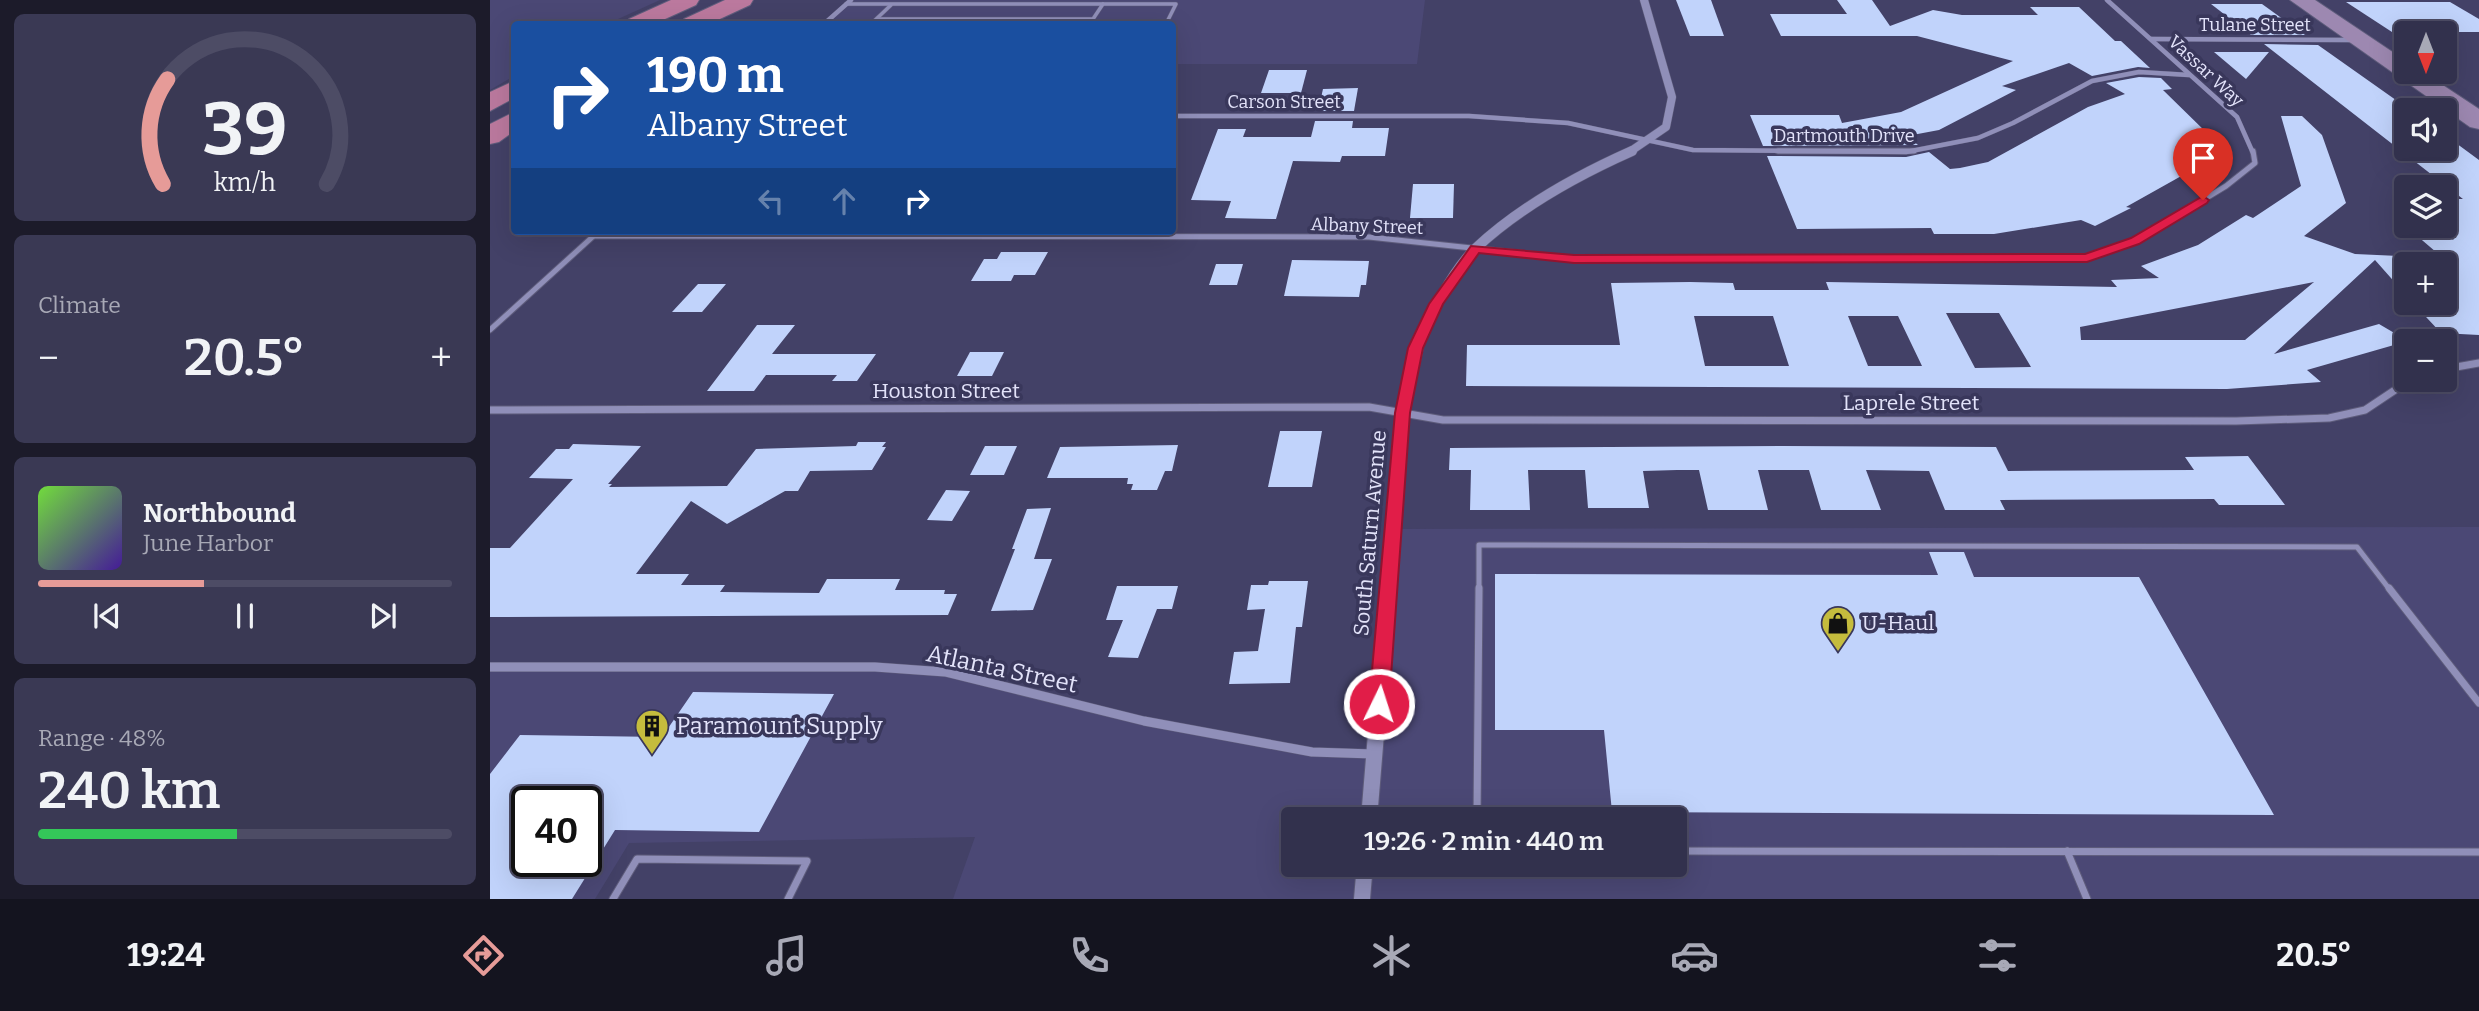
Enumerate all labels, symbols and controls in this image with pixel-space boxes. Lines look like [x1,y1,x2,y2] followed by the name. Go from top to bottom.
[2199,14,2311,36] street label: Tulane Street
[2394,21,2457,84] north arrow
[2394,21,2457,392] map controls
[2164,31,2249,112] street label: Vassar Way
[647,46,784,105] text: 190 m
[532,49,623,140] icon: right
[203,86,287,173] text: 39
[1227,91,1341,113] street label: Carson Street
[2394,98,2457,161] button: sound
[647,106,847,144] text: Albany Street
[1773,125,1915,147] street label: Dartmouth Drive
[2173,128,2233,200] pin
[2184,139,2222,177] icon: arrive
[214,167,276,197] text: km/h
[2394,175,2457,238] button: layers
[752,182,790,220] icon: left
[825,182,863,220] icon: ahead
[898,182,936,220] icon: right
[1310,213,1424,239] street label: Albany Street
[2394,252,2457,315] button: +
[38,291,121,319] text: Climate
[184,326,306,389] text: 20.5°
[2394,329,2457,392] button: −
[38,335,59,381] text: −
[430,335,452,381] text: +
[872,378,1020,404] street label: Houston Street
[1843,390,1980,416] street label: Laprele Street
[1348,429,1392,637] street label: South Saturn Avenue
[143,498,296,529] text: Northbound
[143,529,273,557] text: June Harbor
[88,597,126,635] icon: previous
[226,597,264,635] icon: pause
[364,597,402,635] icon: next
[1819,604,1857,653] shop icon: U-Haul
[1862,610,1934,636] place label: U-Haul
[924,639,1080,699] street label: Atlanta Street
[1342,667,1416,741] position arrow
[633,707,671,756] building icon: Paramount Supply
[676,712,883,740] place label: Paramount Supply
[38,724,166,752] text: Range · 48%
[38,759,220,822] text: 240 km
[511,786,602,877] speed limit sign: 40
[1364,826,1604,857] text: 19:26 · 2 min · 440 m
[459,931,508,980] icon: directions
[762,931,811,980] icon: music
[1065,931,1114,980] icon: phone
[1367,931,1416,980] icon: climate
[1670,931,1719,980] icon: car
[1973,931,2022,980] icon: filters
[127,936,205,974] text: 19:24
[2276,936,2352,974] text: 20.5°

